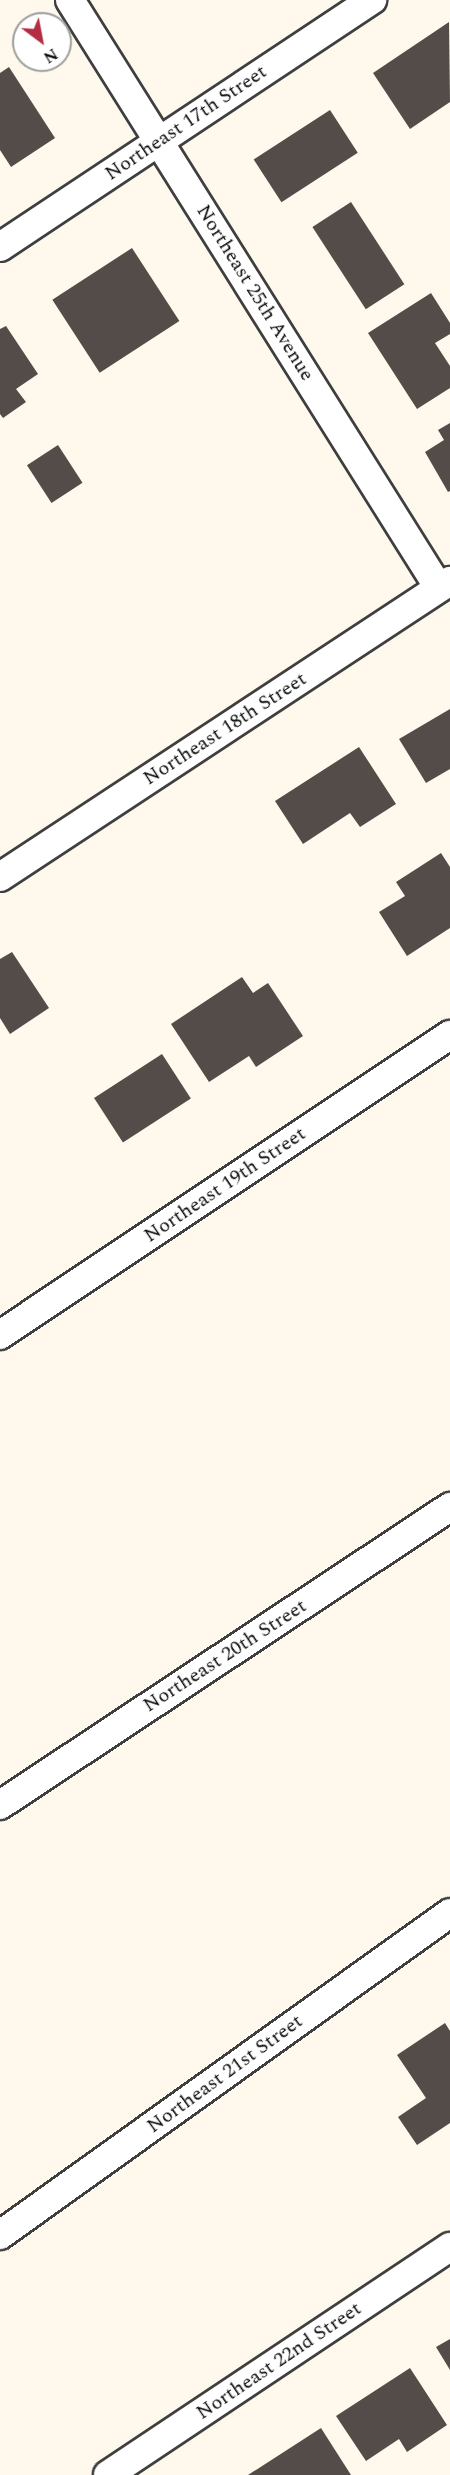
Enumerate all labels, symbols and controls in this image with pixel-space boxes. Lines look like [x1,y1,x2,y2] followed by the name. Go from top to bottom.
[12,12,72,72] north arrow
[39,42,62,69] text: N
[101,60,271,186] street label: Northeast 17th Street
[191,200,319,386] street label: Northeast 25th Avenue
[139,667,311,791] street label: Northeast 18th Street
[140,1122,310,1248] street label: Northeast 19th Street
[139,1594,311,1718] street label: Northeast 20th Street
[142,2009,308,2139] street label: Northeast 21st Street
[192,2297,366,2425] street label: Northeast 22nd Street

